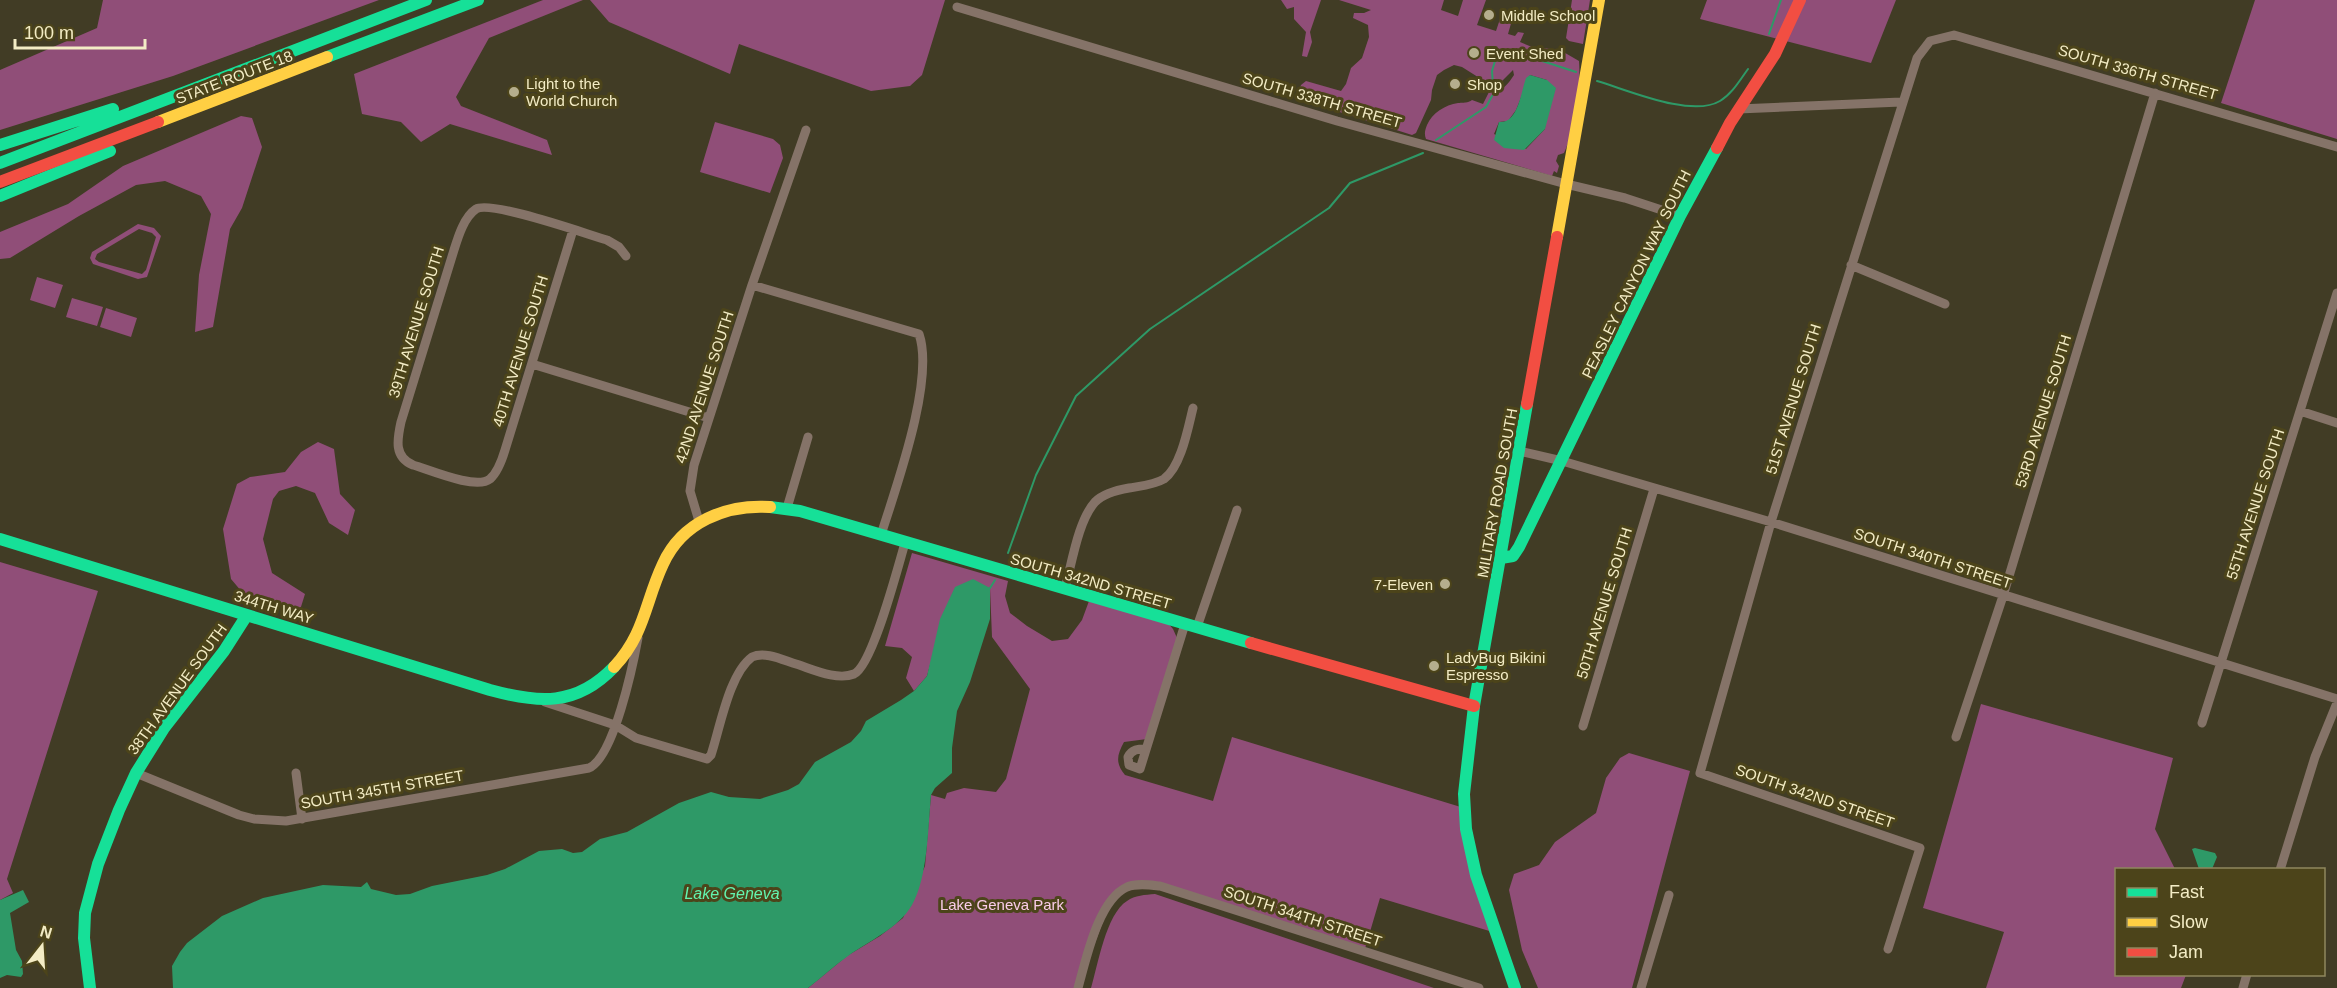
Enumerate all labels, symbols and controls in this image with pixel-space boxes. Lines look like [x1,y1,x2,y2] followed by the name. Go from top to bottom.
[1501,7,1595,24] place label: Middle School
[1482,8,1496,22] marker: Middle School
[15,12,146,50] scale bar
[24,23,74,43] text: 100 m
[2056,41,2220,103] street label: SOUTH 336TH STREET
[1486,45,1564,62] place label: Event Shed
[1467,46,1481,60] marker: Event Shed
[173,47,295,107] street label: STATE ROUTE 18
[1240,69,1404,131] street label: SOUTH 338TH STREET
[526,75,617,109] place label: Light to the World Church
[1467,76,1502,93] place label: Shop
[1448,77,1462,91] marker: Shop
[507,85,521,99] marker: Light to the World Church
[1578,167,1694,381] street label: PEASLEY CANYON WAY SOUTH
[385,244,447,400] street label: 39TH AVENUE SOUTH
[489,273,551,429] street label: 40TH AVENUE SOUTH
[671,309,737,465] street label: 42ND AVENUE SOUTH
[1762,322,1824,476] street label: 51ST AVENUE SOUTH
[2012,333,2074,489] street label: 53RD AVENUE SOUTH
[1474,407,1520,579] street label: MILITARY ROAD SOUTH
[2223,427,2287,581] street label: 55TH AVENUE SOUTH
[1852,524,2014,592] street label: SOUTH 340TH STREET
[1573,525,1635,681] street label: 50TH AVENUE SOUTH
[1009,550,1173,612] street label: SOUTH 342ND STREET
[1374,576,1433,593] place label: 7-Eleven
[1438,577,1452,591] marker: 7-Eleven
[232,587,316,627] street label: 344TH WAY
[124,620,230,758] street label: 38TH AVENUE SOUTH
[1446,649,1545,683] place label: LadyBug Bikini Espresso
[1427,659,1441,673] marker: LadyBug Bikini Espresso
[1733,761,1897,831] street label: SOUTH 342ND STREET
[299,766,465,812] street label: SOUTH 345TH STREET
[2115,868,2325,976] legend
[1222,882,1384,950] street label: SOUTH 344TH STREET
[2169,882,2204,902] text: Fast
[684,885,780,902] water label: Lake Geneva
[940,896,1065,913] park label: Lake Geneva Park
[2169,912,2209,932] text: Slow
[12,916,72,976] north arrow
[38,922,54,942] text: N
[2169,942,2203,962] text: Jam

